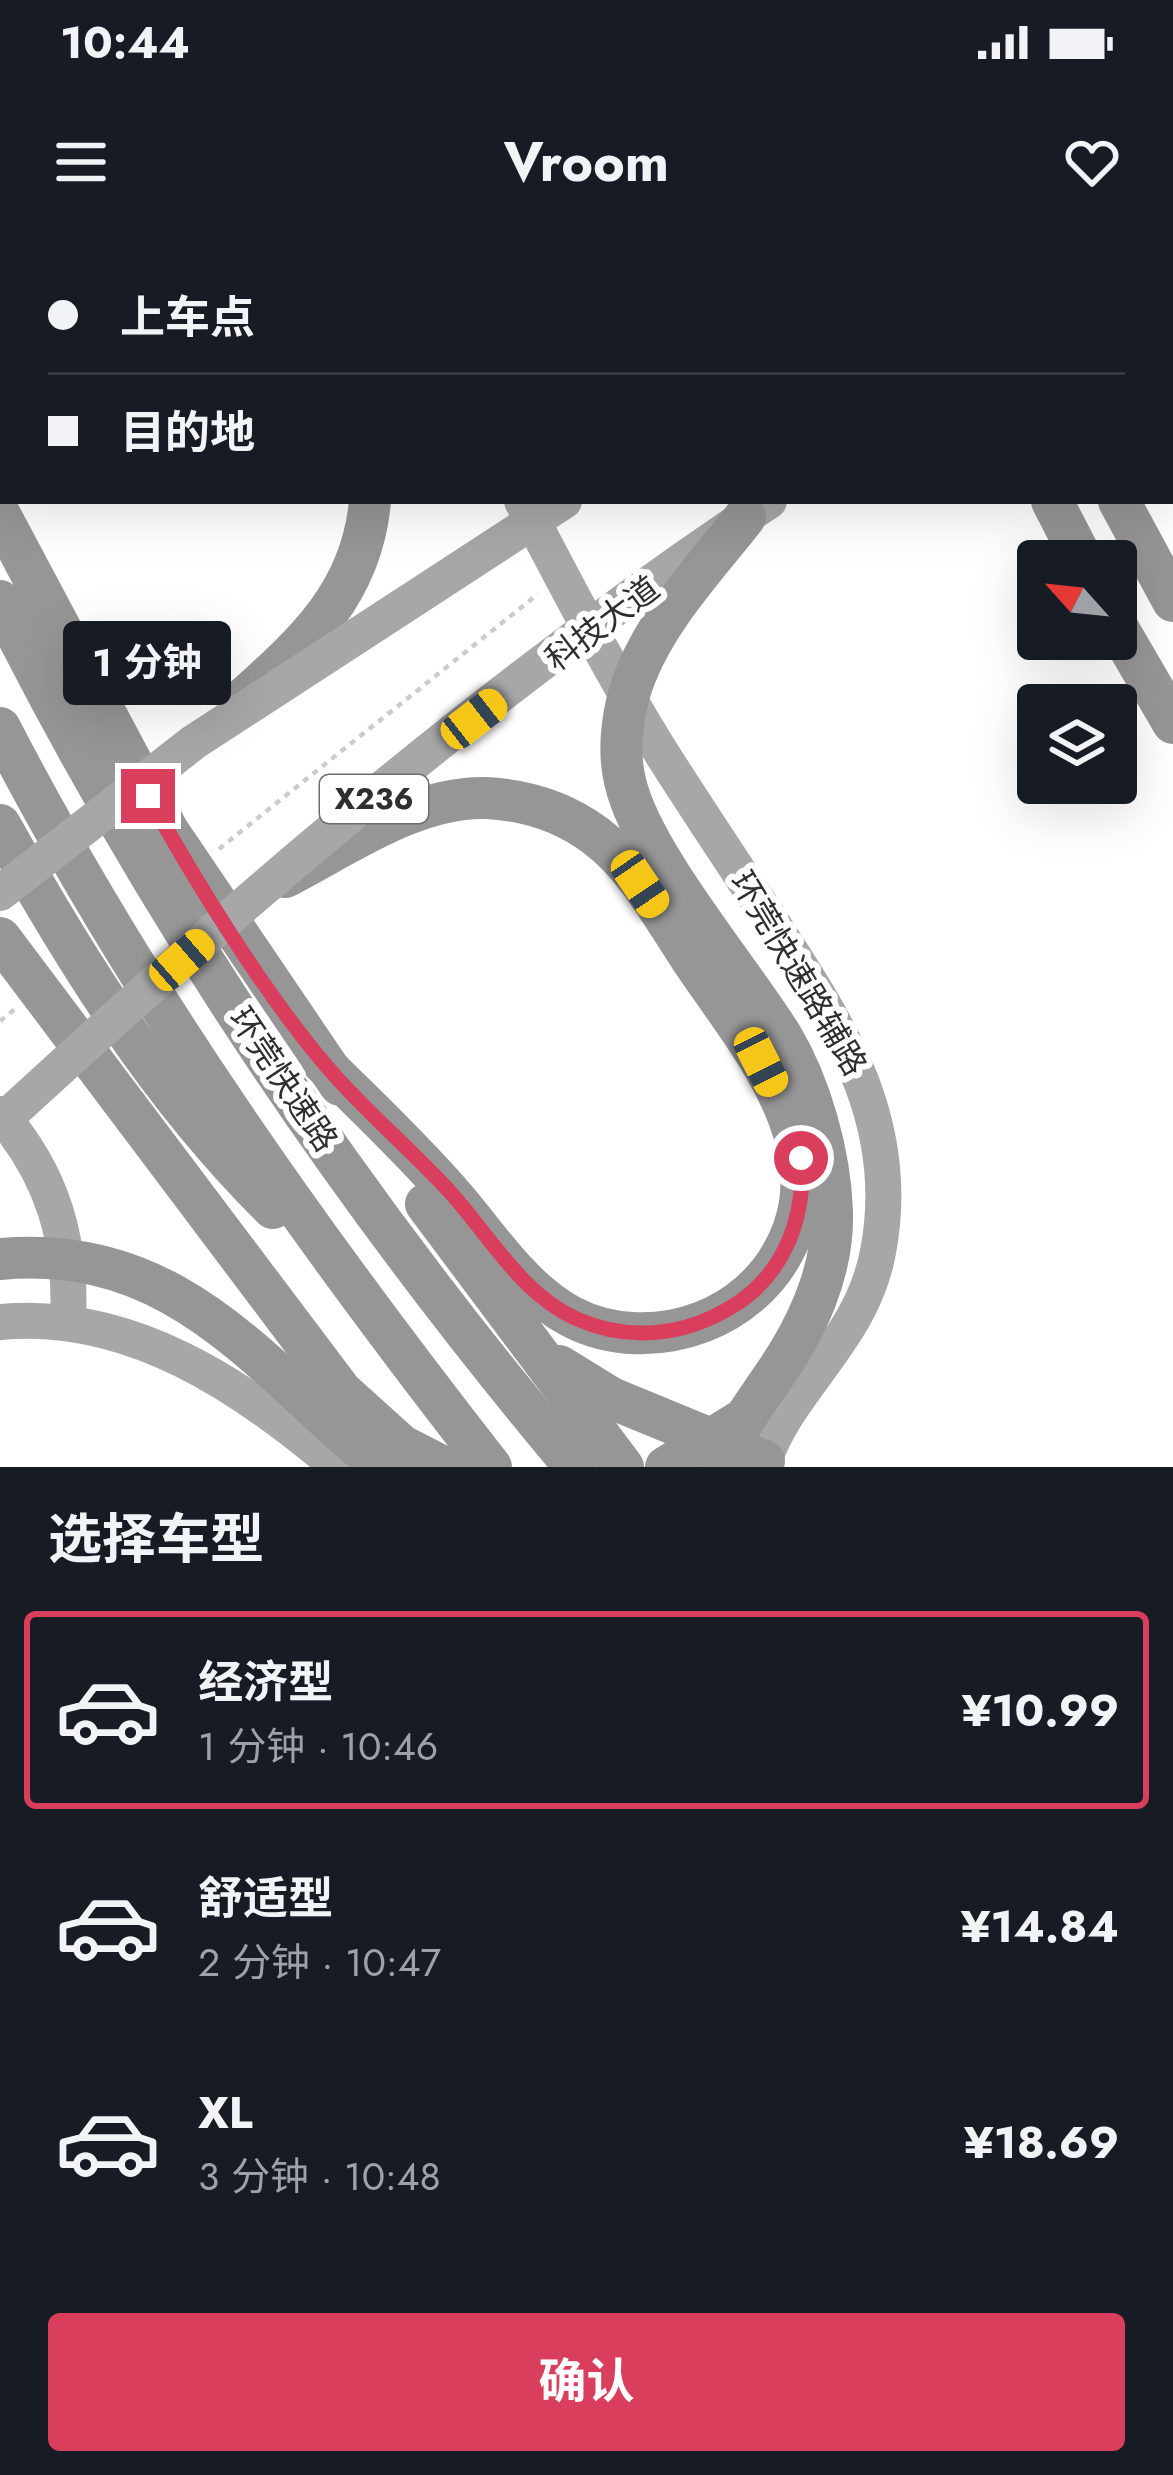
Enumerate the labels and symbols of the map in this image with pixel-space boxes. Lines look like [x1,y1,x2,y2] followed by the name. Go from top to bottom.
[1017,540,1137,660] north arrow
[535,565,669,682] street label: 科技大道
[64,622,232,706] callout: 1 分钟
[435,683,513,755] car
[121,769,175,823] route end
[320,775,428,823] road number: X236
[605,844,675,924] car
[719,862,878,1084] street label: 环莞快速路辅路
[143,923,221,997] car
[218,998,349,1161] street label: 环莞快速路
[729,1022,793,1102] car
[774,1131,828,1185] route start

